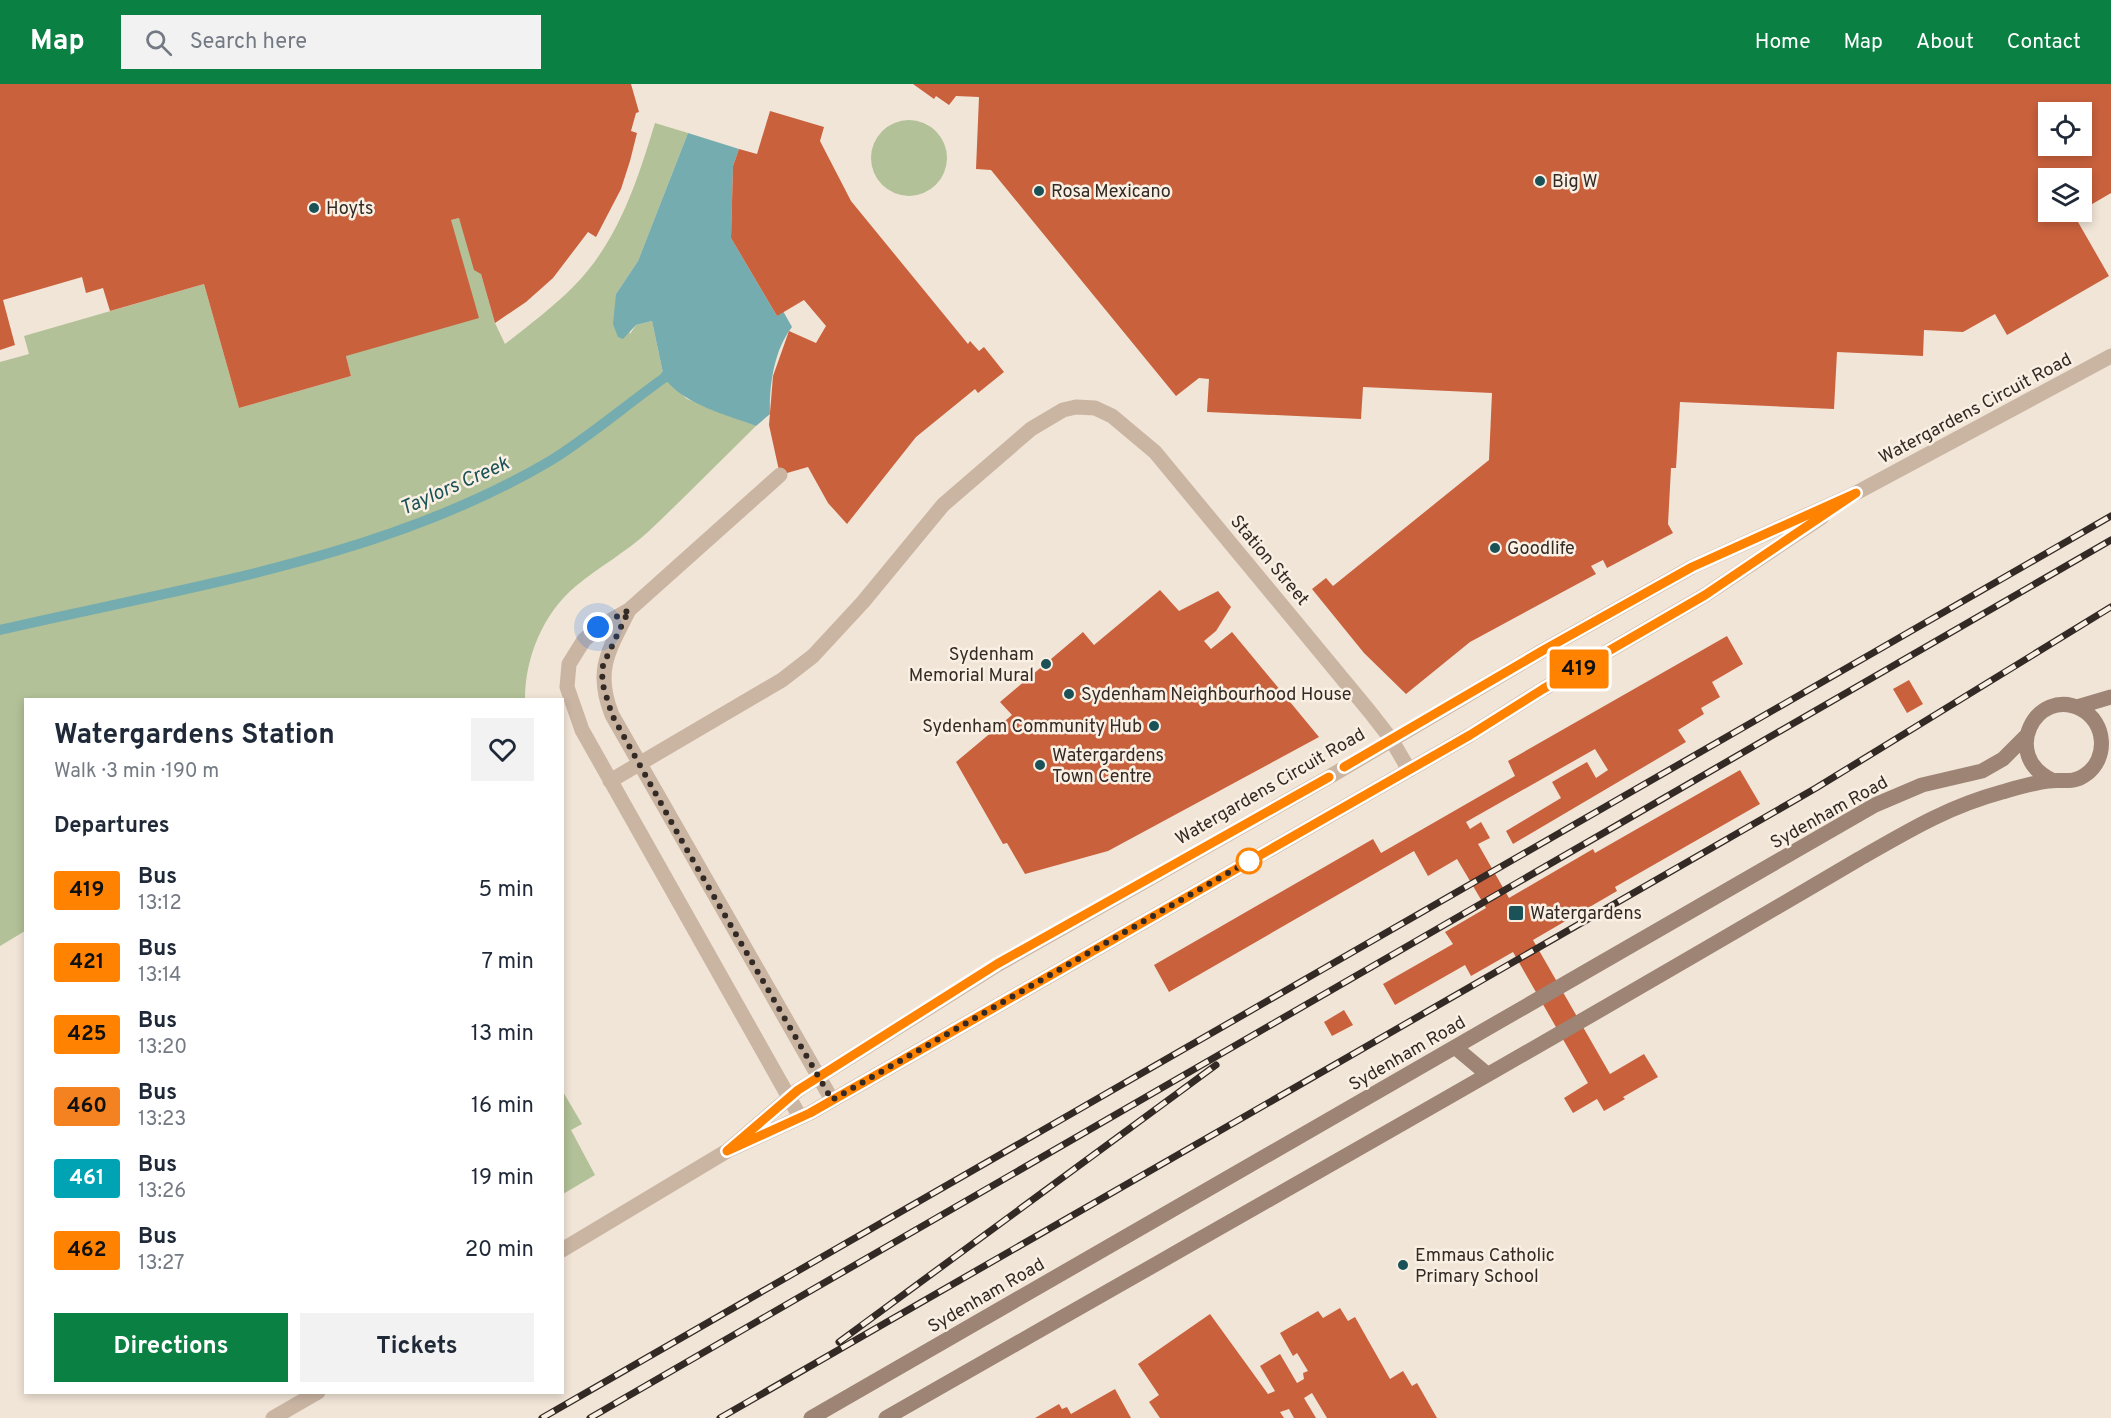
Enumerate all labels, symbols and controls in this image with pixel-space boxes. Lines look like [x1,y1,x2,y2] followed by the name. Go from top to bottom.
[121,15,541,69] search box
[30,24,85,60] text: Map
[142,26,175,59] icon: search
[190,29,307,56] text: Search here
[1755,29,1811,56] text: Home
[1844,29,1883,56] text: Map
[1916,29,1974,56] text: About
[2007,29,2081,56] text: Contact
[2038,102,2092,222] map controls
[2038,102,2092,156] button: locate
[2038,168,2092,222] button: layers
[1552,171,1598,194] place label: Big W
[1533,174,1547,188] marker: Big W
[1051,181,1171,204] place label: Rosa Mexicano
[1032,184,1046,198] marker: Rosa Mexicano
[326,198,373,221] place label: Hoyts
[307,201,321,215] marker: Hoyts
[1875,349,2076,470] street label: Watergardens Circuit Road
[396,451,514,523] water label: Taylors Creek
[1224,511,1313,611] street label: Station Street
[1507,538,1575,561] place label: Goodlife
[1488,541,1502,555] marker: Goodlife
[583,612,613,642] your location
[909,644,1034,688] place label: Sydenham Memorial Mural
[1544,650,1614,688] line badge: 419
[1562,656,1596,683] text: 419
[1039,657,1053,671] marker: Sydenham Memorial Mural
[1081,684,1351,707] place label: Sydenham Neighbourhood House
[1062,687,1076,701] marker: Sydenham Neighbourhood House
[922,716,1142,739] place label: Sydenham Community Hub
[54,718,335,754] text: Watergardens Station
[471,718,534,781] button: heart
[1147,719,1161,733] marker: Sydenham Community Hub
[1172,724,1370,851] street label: Watergardens Circuit Road
[1052,745,1164,789] place label: Watergardens Town Centre
[1033,758,1047,772] marker: Watergardens Town Centre
[54,759,219,785] text: Walk · 3 min · 190 m
[1767,771,1893,855] street label: Sydenham Road
[54,813,170,840] text: Departures
[1236,848,1262,874] unlabelled marker
[138,864,177,891] text: Bus
[70,877,104,904] text: 419
[479,877,534,904] text: 5 min
[138,891,182,917] text: 13:12
[1530,903,1642,926] place label: Watergardens
[1507,904,1525,922] marker: Watergardens
[138,936,177,963] text: Bus
[70,949,104,976] text: 421
[482,949,534,976] text: 7 min
[138,963,181,989] text: 13:14
[138,1008,177,1035] text: Bus
[1345,1012,1470,1097] street label: Sydenham Road
[67,1021,107,1048] text: 425
[471,1021,534,1048] text: 13 min
[138,1035,187,1061] text: 13:20
[138,1080,177,1107] text: Bus
[67,1093,107,1120] text: 460
[471,1093,534,1120] text: 16 min
[138,1107,186,1133] text: 13:23
[138,1152,177,1179] text: Bus
[70,1165,104,1192] text: 461
[471,1165,534,1192] text: 19 min
[138,1179,186,1205] text: 13:26
[138,1224,177,1251] text: Bus
[67,1237,107,1264] text: 462
[465,1237,534,1264] text: 20 min
[1415,1245,1555,1289] place label: Emmaus Catholic Primary School
[138,1251,184,1277] text: 13:27
[924,1254,1049,1339] street label: Sydenham Road
[1396,1258,1410,1272] marker: Emmaus Catholic Primary School
[54,1313,288,1382] button: Directions
[300,1313,534,1382] button: Tickets

